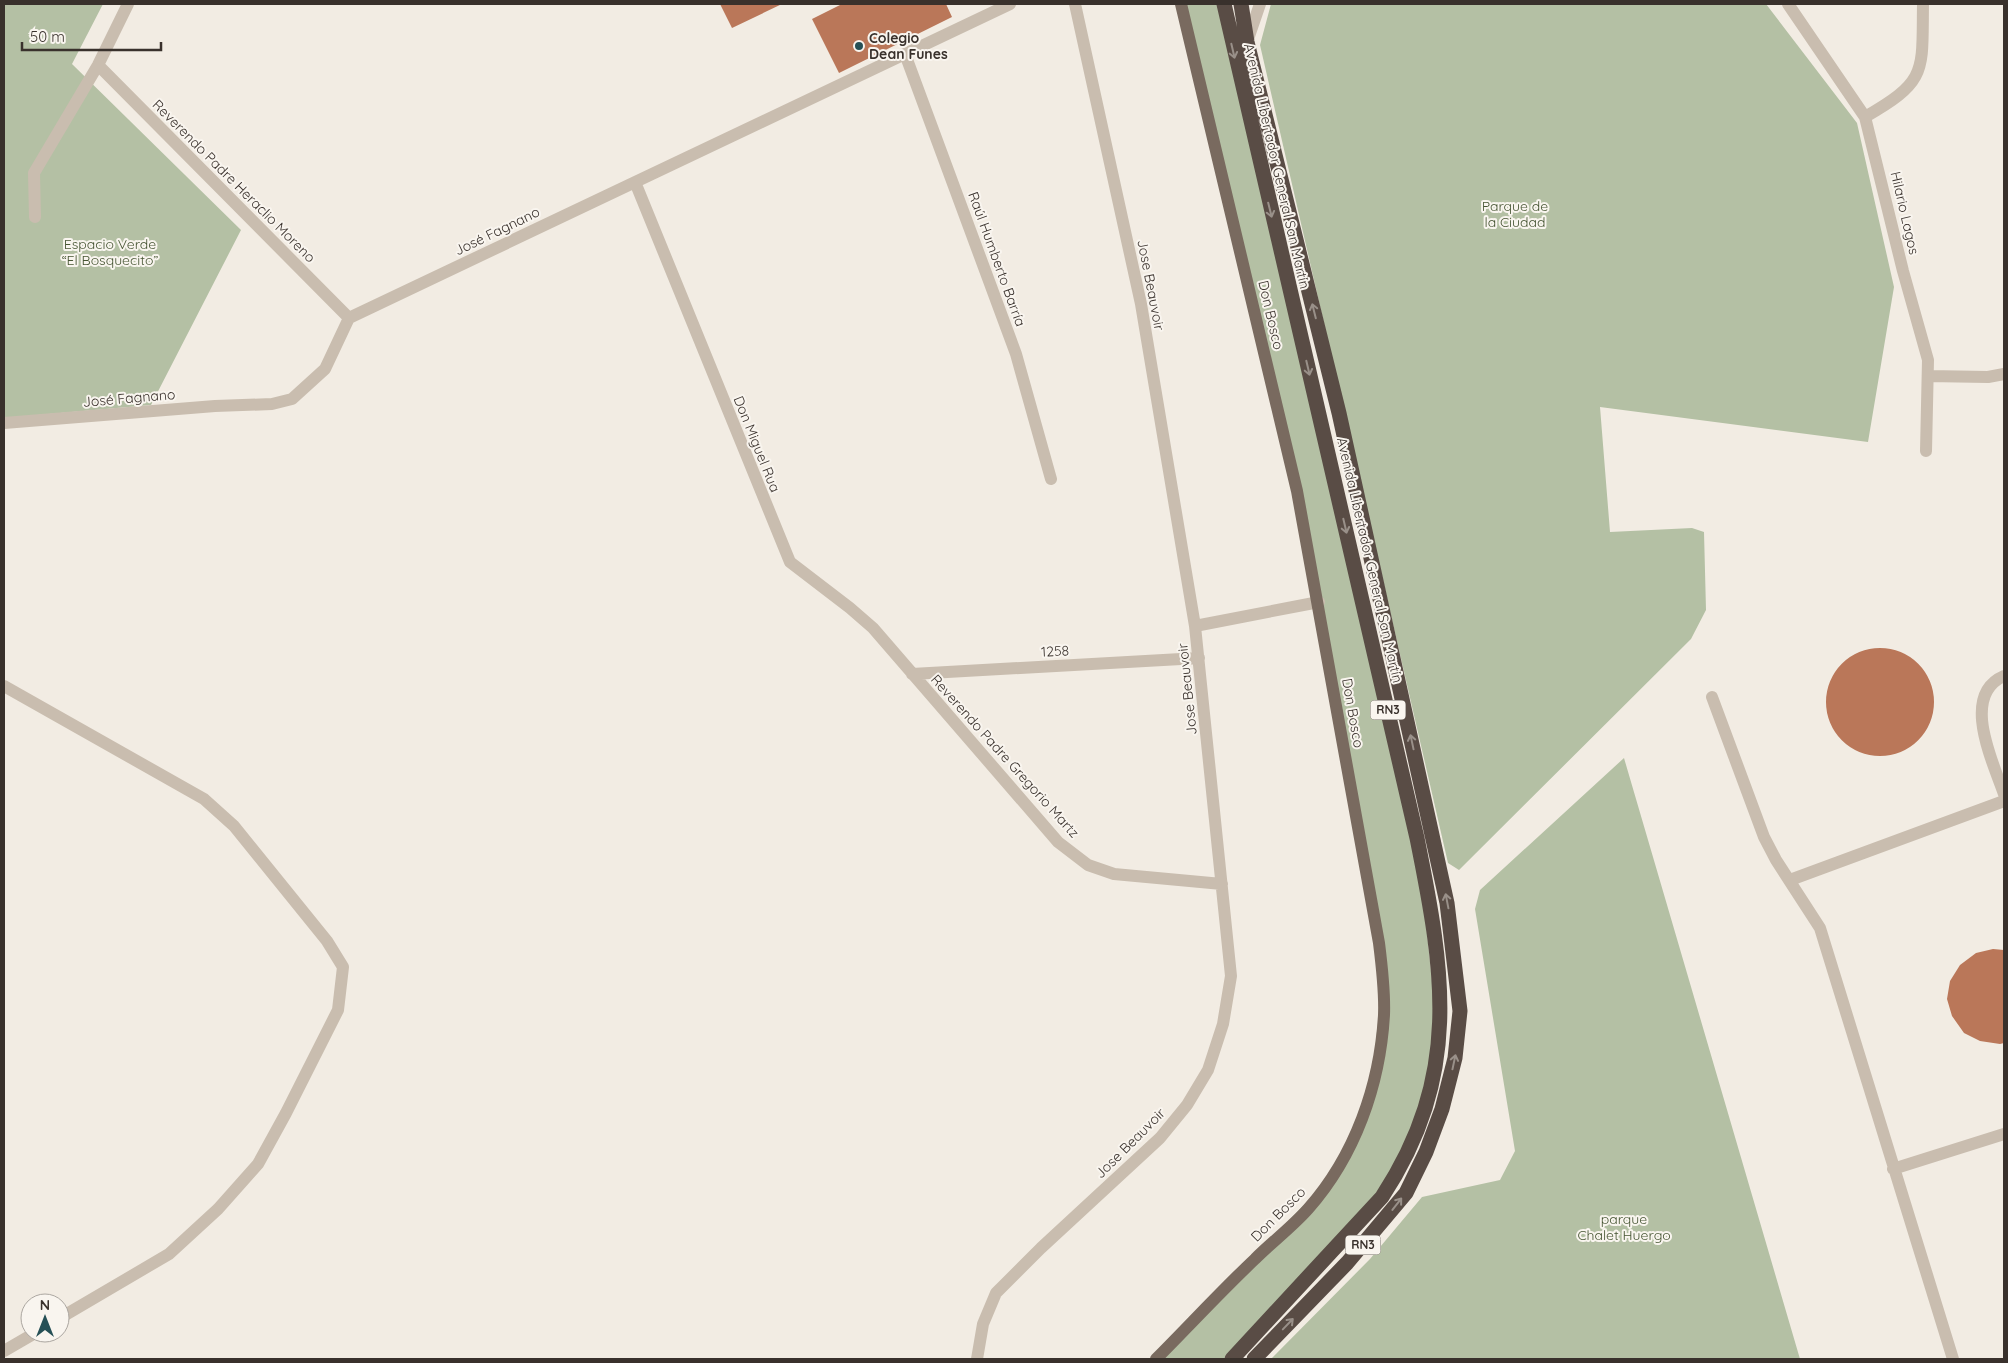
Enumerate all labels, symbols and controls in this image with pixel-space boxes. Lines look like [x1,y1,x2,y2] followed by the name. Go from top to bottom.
[22,20,161,52] scale bar
[30,27,65,46] text: 50 m
[869,29,948,63] place label: Colegio Dean Funes
[853,40,865,52] marker: Colegio Dean Funes
[1240,42,1314,290] street label: Avenida Libertador General San Martín
[1229,43,1239,59] one-way arrow
[149,96,319,266] street label: Reverendo Padre Heraclio Moreno
[1887,170,1923,256] street label: Hilario Lagos
[964,189,1030,329] street label: Raúl Humberto Barría
[1482,197,1548,231] park label: Parque de la Ciudad
[1266,201,1276,217] one-way arrow
[451,203,543,259] street label: José Fagnano
[62,235,158,269] park label: Espacio Verde “El Bosquecito”
[1133,238,1169,333] street label: Jose Beauvoir
[1254,279,1288,351] street label: Don Bosco
[1309,303,1318,319] one-way arrow
[1304,359,1313,375] one-way arrow
[82,385,176,411] street label: José Fagnano
[729,393,785,495] street label: Don Miguel Rua
[1333,436,1407,684] street label: Avenida Libertador General San Martín
[1341,518,1350,534] one-way arrow
[1040,641,1070,661] street label: 1258
[1173,642,1201,736] street label: Jose Beauvoir
[927,671,1083,842] street label: Reverendo Padre Gregorio Martz
[1338,677,1368,749] street label: Don Bosco
[1370,700,1406,720] road number: RN3
[1407,735,1416,751] one-way arrow
[1441,894,1451,910] one-way arrow
[1450,1055,1459,1071] one-way arrow
[1091,1104,1169,1182] street label: Jose Beauvoir
[1247,1183,1309,1245] street label: Don Bosco
[1391,1198,1402,1211] one-way arrow
[1577,1210,1671,1244] park label: parque Chalet Huergo
[1346,1236,1380,1254] road number: RN3
[20,1293,70,1343] north arrow
[40,1296,50,1314] text: N
[1282,1318,1294,1331] one-way arrow

